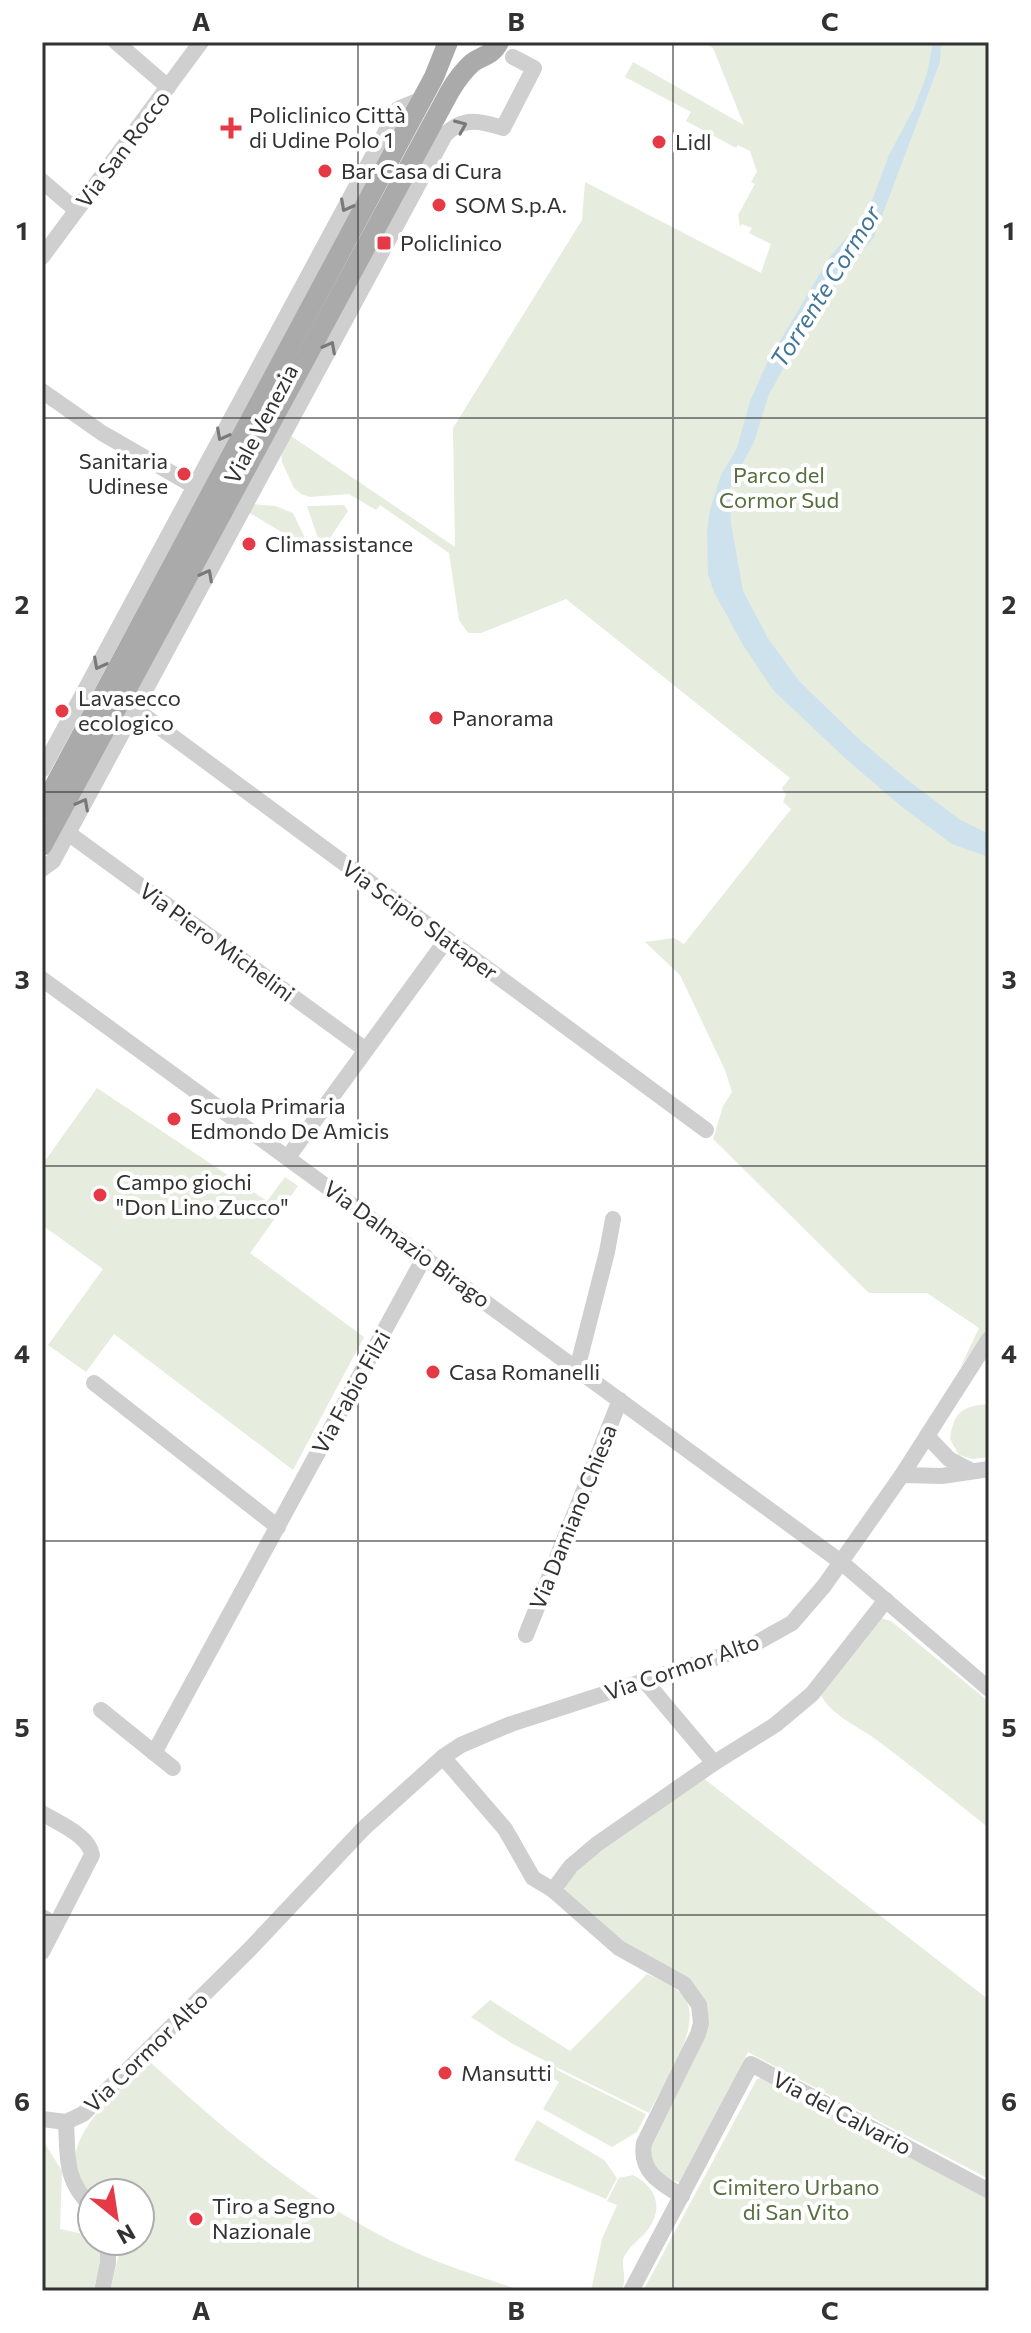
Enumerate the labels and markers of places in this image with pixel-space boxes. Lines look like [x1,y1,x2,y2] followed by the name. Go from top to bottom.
[249,101,406,153] place label: Policlinico Città di Udine Polo 1
[220,117,242,139] marker: Policlinico Città di Udine Polo 1
[675,128,712,155] place label: Lidl
[650,133,668,151] marker: Lidl
[341,157,502,184] place label: Bar Casa di Cura
[316,162,334,180] marker: Bar Casa di Cura
[455,191,567,218] place label: SOM S.p.A.
[430,196,448,214] marker: SOM S.p.A.
[400,229,502,256] place label: Policlinico
[375,234,393,252] marker: Policlinico
[79,447,168,499] place label: Sanitaria Udinese
[175,465,193,483] marker: Sanitaria Udinese
[265,530,413,557] place label: Climassistance
[240,535,258,553] marker: Climassistance
[78,684,181,736] place label: Lavasecco ecologico
[53,702,71,720] marker: Lavasecco ecologico
[452,704,554,731] place label: Panorama
[427,709,445,727] marker: Panorama
[190,1092,389,1144] place label: Scuola Primaria Edmondo De Amicis
[165,1110,183,1128] marker: Scuola Primaria Edmondo De Amicis
[116,1168,289,1220] place label: Campo giochi "Don Lino Zucco"
[91,1186,109,1204] marker: Campo giochi "Don Lino Zucco"
[449,1358,600,1385] place label: Casa Romanelli
[424,1363,442,1381] marker: Casa Romanelli
[461,2059,552,2086] place label: Mansutti
[436,2064,454,2082] marker: Mansutti
[212,2192,335,2244] place label: Tiro a Segno Nazionale
[187,2210,205,2228] marker: Tiro a Segno Nazionale

